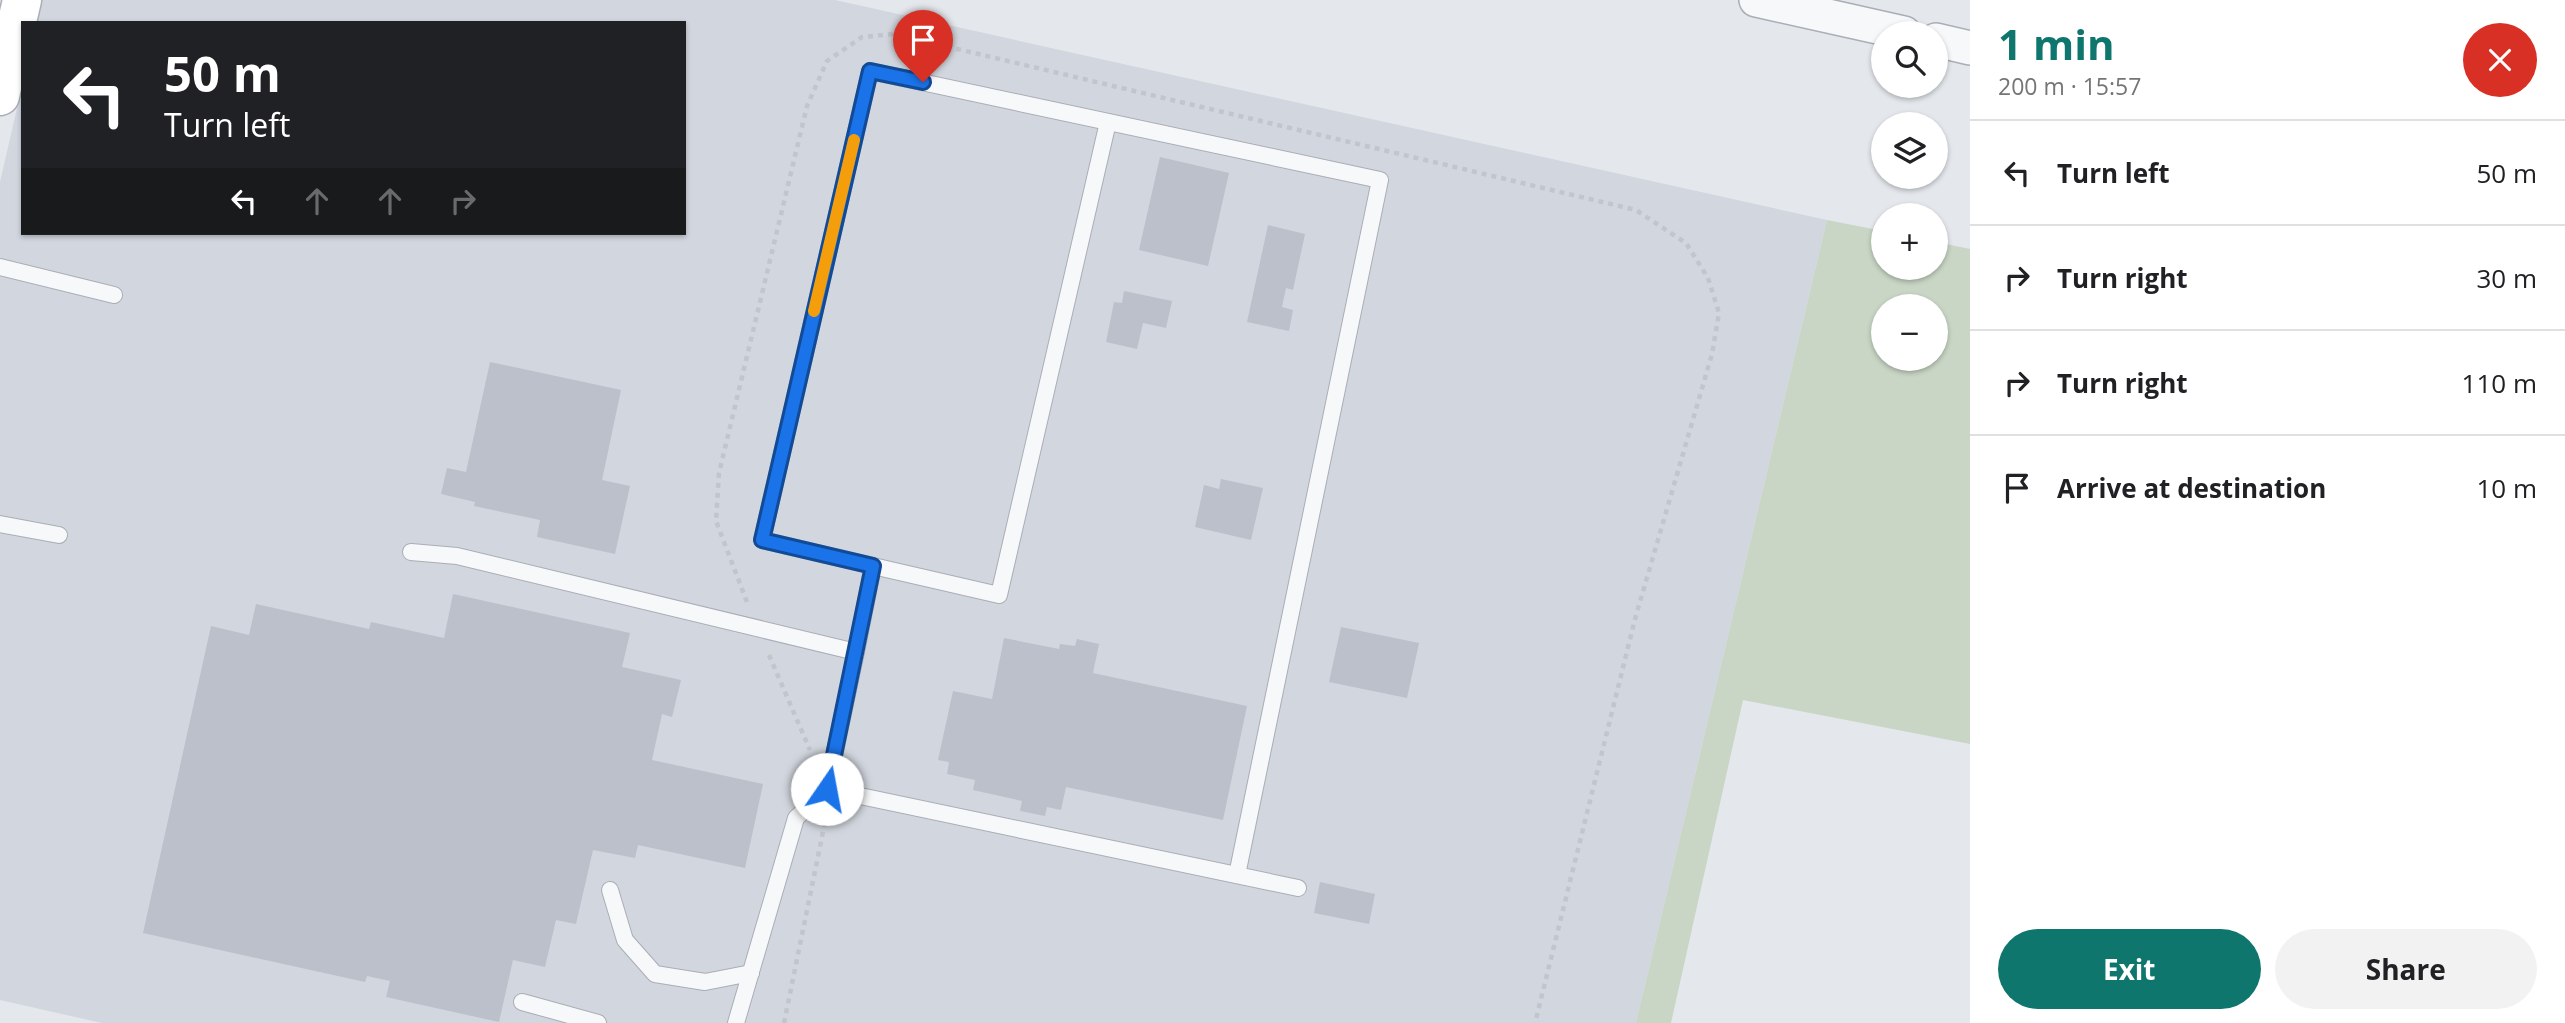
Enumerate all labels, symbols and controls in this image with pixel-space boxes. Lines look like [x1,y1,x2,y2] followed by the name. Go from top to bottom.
[893,10,953,82] pin
[1998,15,2115,72] text: 1 min
[904,21,942,59] icon: arrive
[1871,21,1948,371] map controls
[1871,21,1948,98] button: search
[2463,23,2537,97] button: close
[164,40,281,106] text: 50 m
[49,49,140,140] icon: left
[1998,70,2141,102] text: 200 m · 15:57
[164,103,290,146] text: Turn left
[1871,112,1948,189] button: layers
[1998,154,2036,192] icon: left
[2057,155,2169,191] text: Turn left
[2476,155,2537,191] text: 50 m
[225,182,263,220] icon: left
[298,182,336,220] icon: ahead
[371,182,409,220] icon: ahead
[444,182,482,220] icon: right
[1871,203,1948,280] button: +
[1998,259,2036,297] icon: right
[2057,260,2188,296] text: Turn right
[2476,260,2537,296] text: 30 m
[1871,294,1948,371] button: −
[1998,364,2036,402] icon: right
[2057,365,2188,401] text: Turn right
[2462,365,2537,401] text: 110 m
[1998,469,2036,507] icon: arrive
[2057,470,2326,506] text: Arrive at destination
[2476,470,2537,506] text: 10 m
[790,752,864,826] position arrow
[1998,929,2261,1009] button: Exit
[2275,929,2537,1009] button: Share

